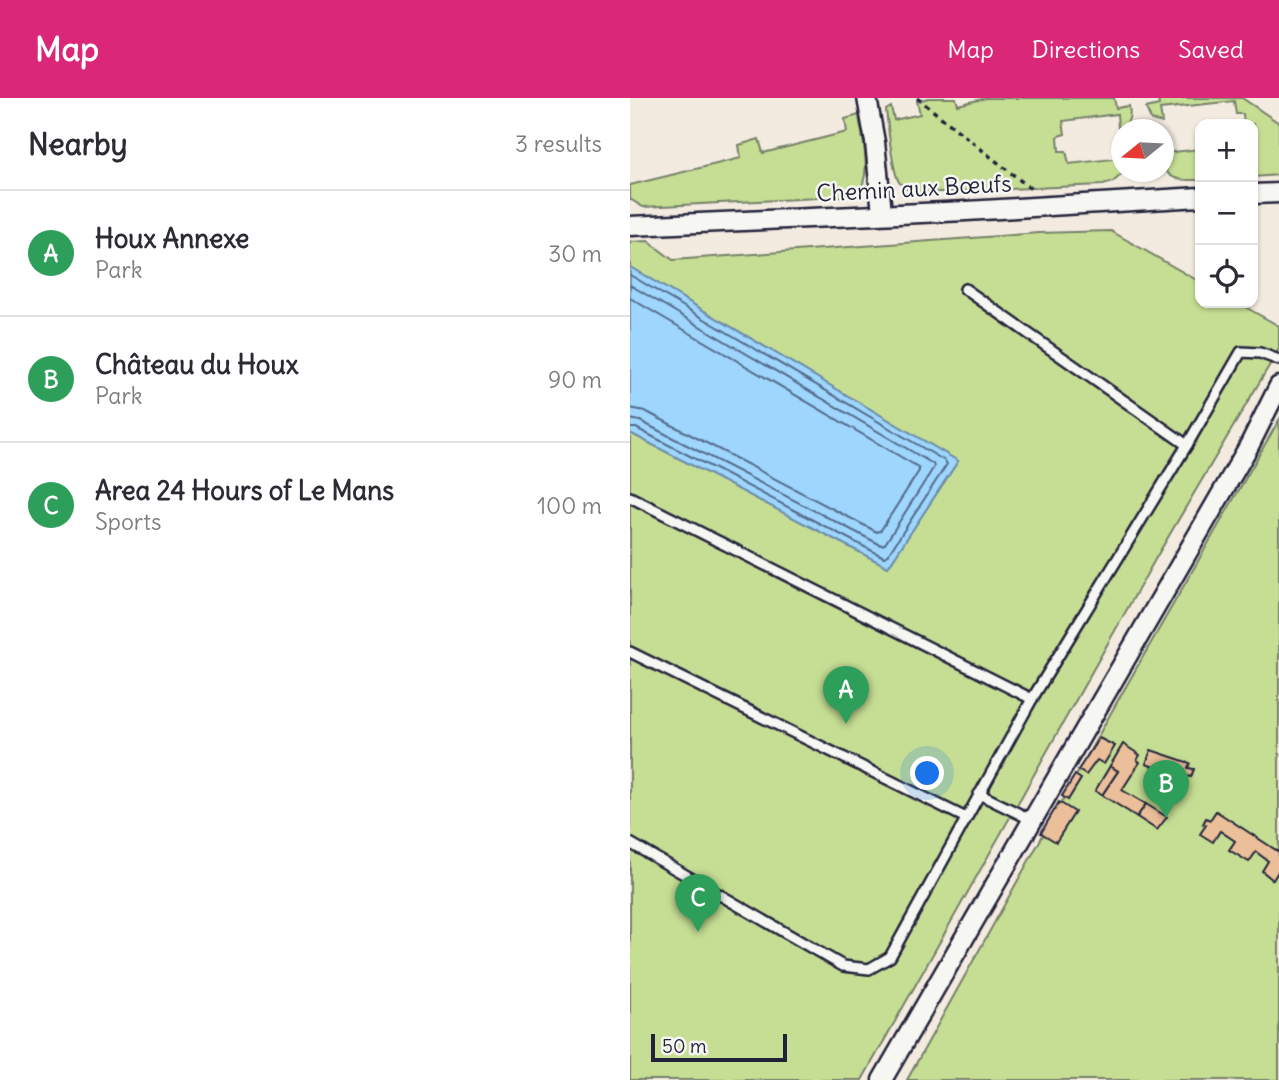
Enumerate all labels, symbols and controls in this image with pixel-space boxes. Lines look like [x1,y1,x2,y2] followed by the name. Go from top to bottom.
[35,28,99,70] text: Map
[947,34,994,64] text: Map
[1032,34,1140,64] text: Directions
[1178,34,1244,64] text: Saved
[1111,119,1174,182] north arrow
[1195,119,1258,308] map controls
[1195,119,1258,182] button: +
[28,125,128,163] text: Nearby
[515,129,602,158] text: 3 results
[816,168,1012,208] street label: Chemin aux Bœufs
[1195,182,1258,245] button: −
[95,222,249,255] text: Houx Annexe
[44,239,58,268] text: A
[548,239,602,268] text: 30 m
[1195,245,1258,308] button: locate
[95,255,143,284] text: Park
[95,348,298,381] text: Château du Houx
[43,365,59,394] text: B
[548,365,602,394] text: 90 m
[95,381,143,410] text: Park
[95,474,394,507] text: Area 24 Hours of Le Mans
[43,491,59,520] text: C
[537,491,602,520] text: 100 m
[95,507,161,536] text: Sports
[823,666,869,724] pin: A
[910,756,944,790] your location
[1143,760,1189,818] pin: B
[675,874,721,932] pin: C
[651,1031,788,1063] scale bar
[662,1034,707,1058] text: 50 m

